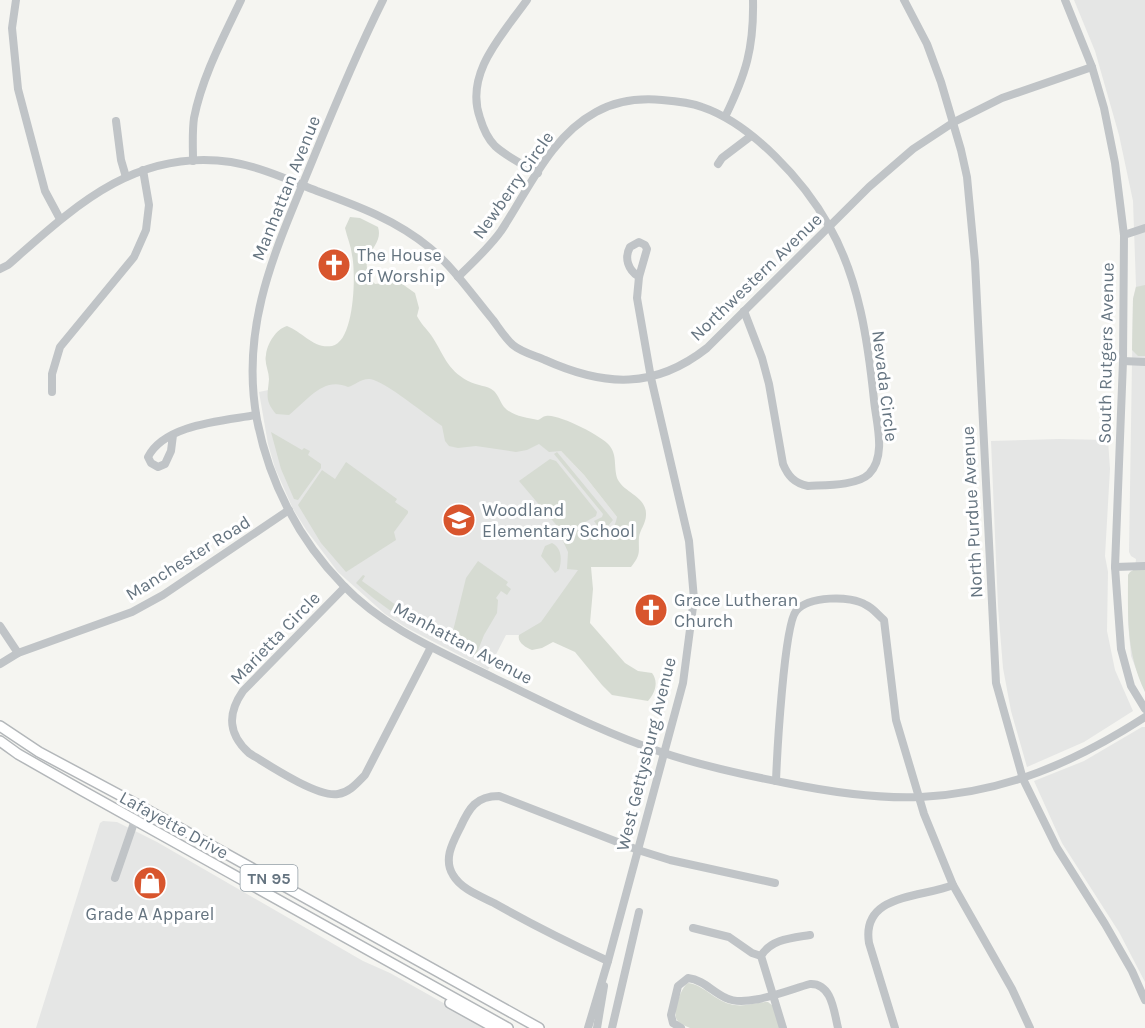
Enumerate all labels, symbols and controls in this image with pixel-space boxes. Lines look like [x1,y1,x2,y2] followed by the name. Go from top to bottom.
[247,112,325,264] street label: Manhattan Avenue
[468,127,558,243] street label: Newberry Circle
[685,208,827,346] street label: Northwestern Avenue
[357,244,445,287] place label: The House of Worship
[316,247,352,283] church icon: The House of Worship
[1093,262,1119,444] street label: South Rutgers Avenue
[867,329,903,443] street label: Nevada Circle
[957,425,987,599] street label: North Purdue Avenue
[482,499,635,542] place label: Woodland Elementary School
[441,502,477,538] school or university icon: Woodland Elementary School
[121,511,255,605] street label: Manchester Road
[225,587,325,689] street label: Marietta Circle
[674,589,798,632] place label: Grace Lutheran Church
[633,592,669,628] church icon: Grace Lutheran Church
[390,597,536,689] street label: Manhattan Avenue
[611,655,681,853] street label: West Gettysburg Avenue
[116,786,232,864] street label: Lafayette Drive
[132,865,168,901] shop icon: Grade A Apparel
[240,865,298,891] road number: TN 95
[86,903,214,925] place label: Grade A Apparel

